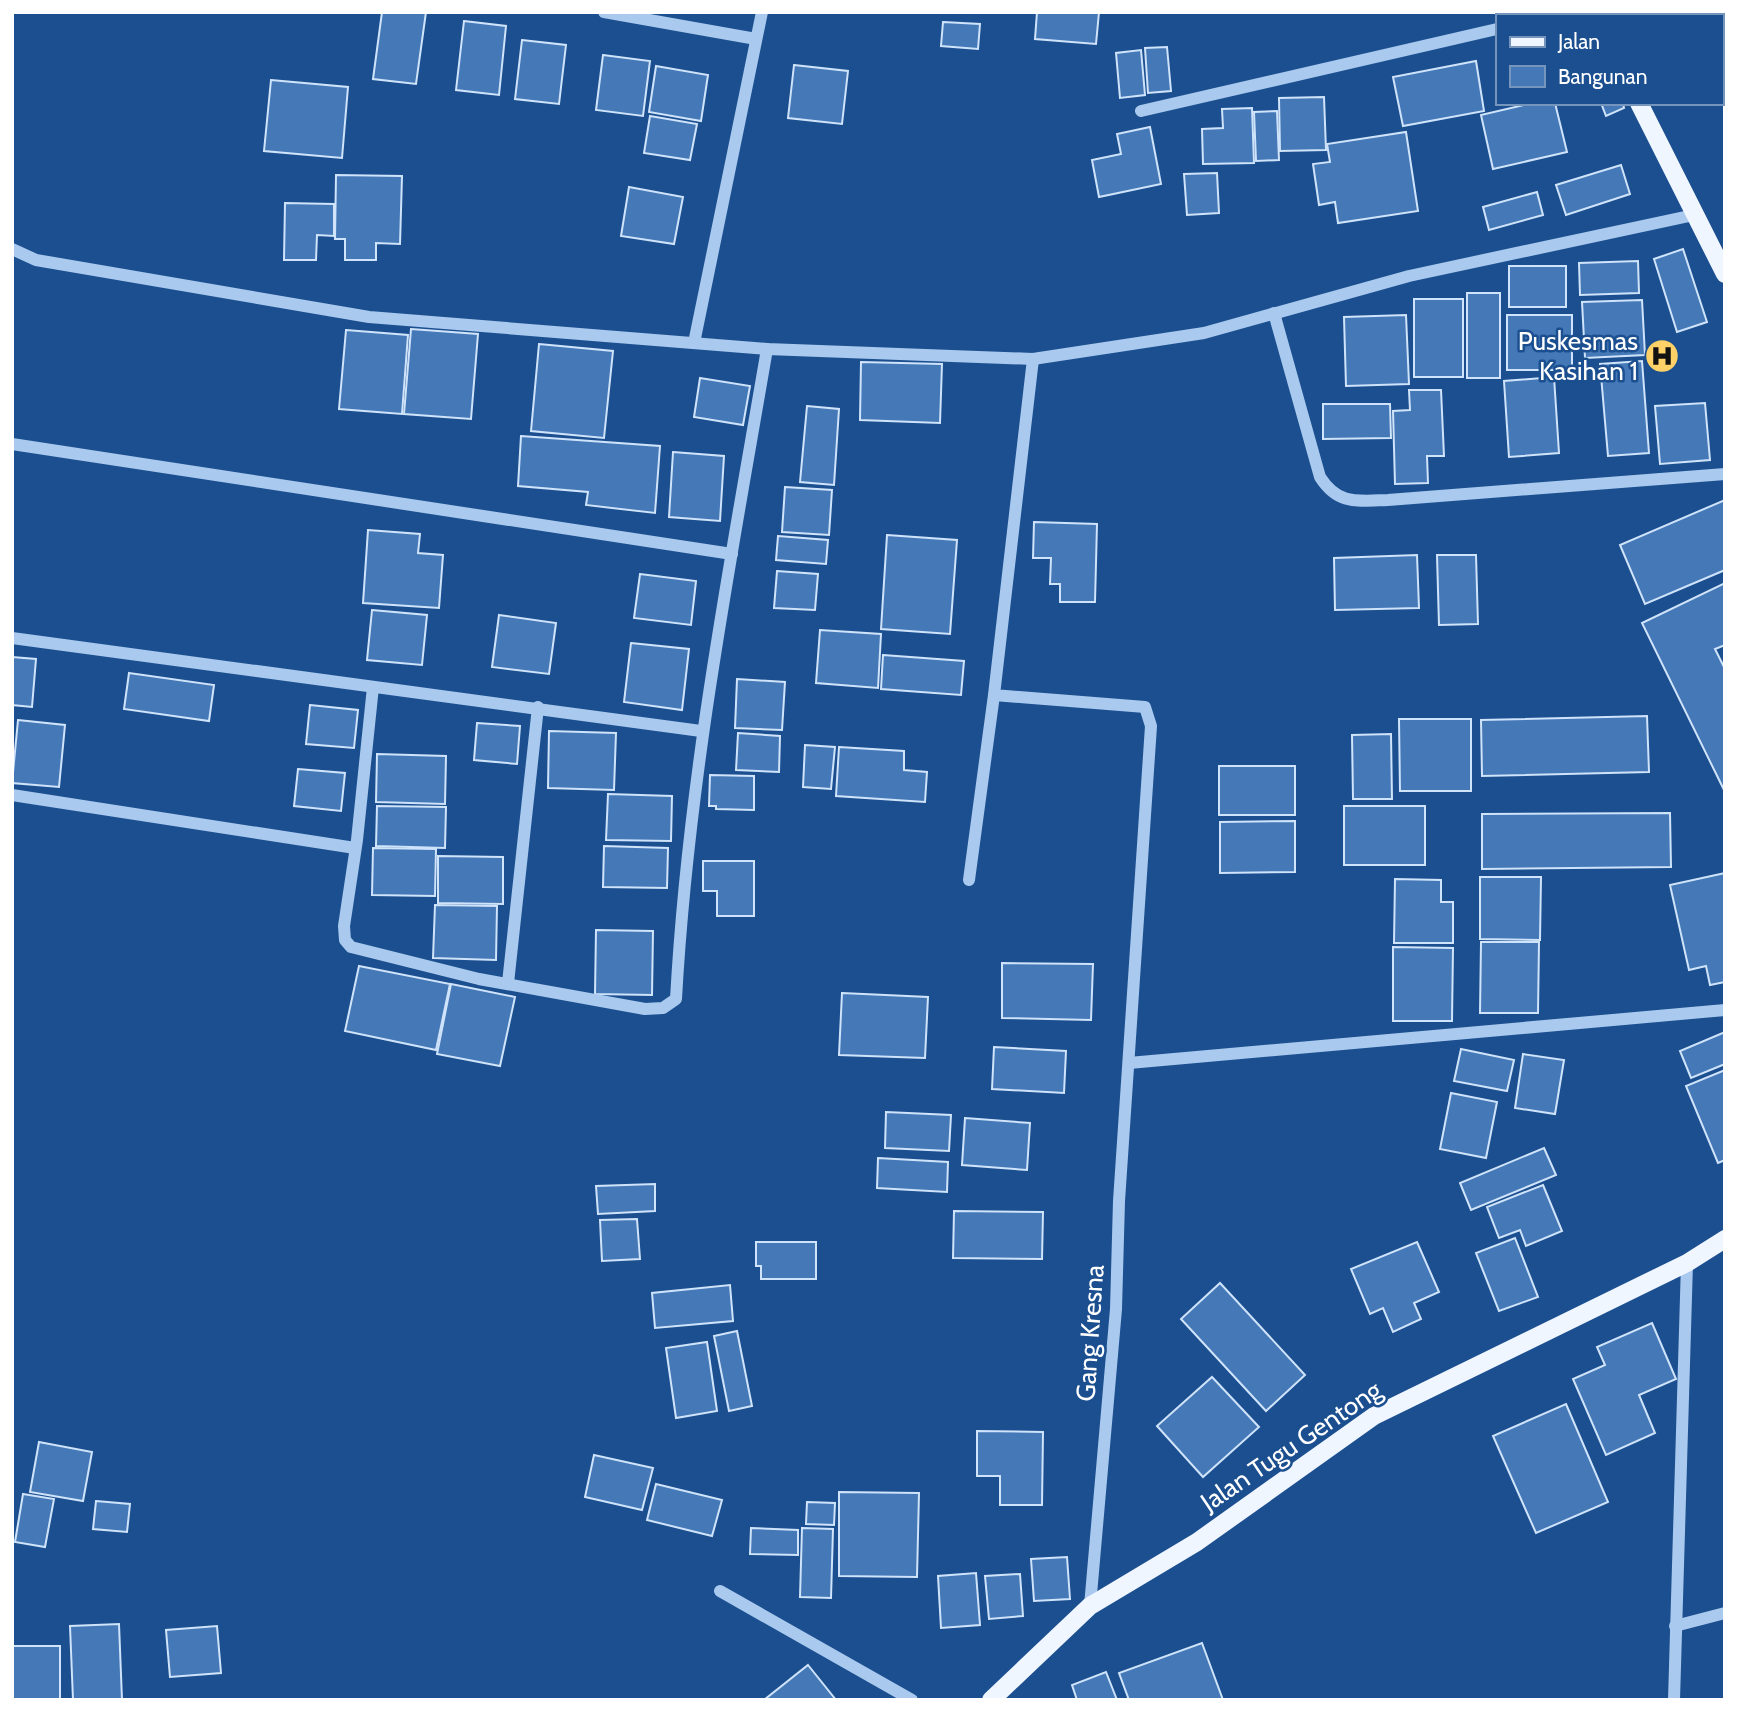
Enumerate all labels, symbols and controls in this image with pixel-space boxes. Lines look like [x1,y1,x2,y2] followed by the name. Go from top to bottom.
[1496,14,1723,105] legend
[1557,29,1600,54] text: Jalan
[1558,64,1647,89] text: Bangunan
[1518,325,1638,387] place label: Puskesmas Kasihan 1
[1643,337,1681,375] hospital icon: Puskesmas Kasihan 1
[1069,1263,1111,1402] street label: Gang Kresna
[1194,1373,1388,1519] street label: Jalan Tugu Gentong

